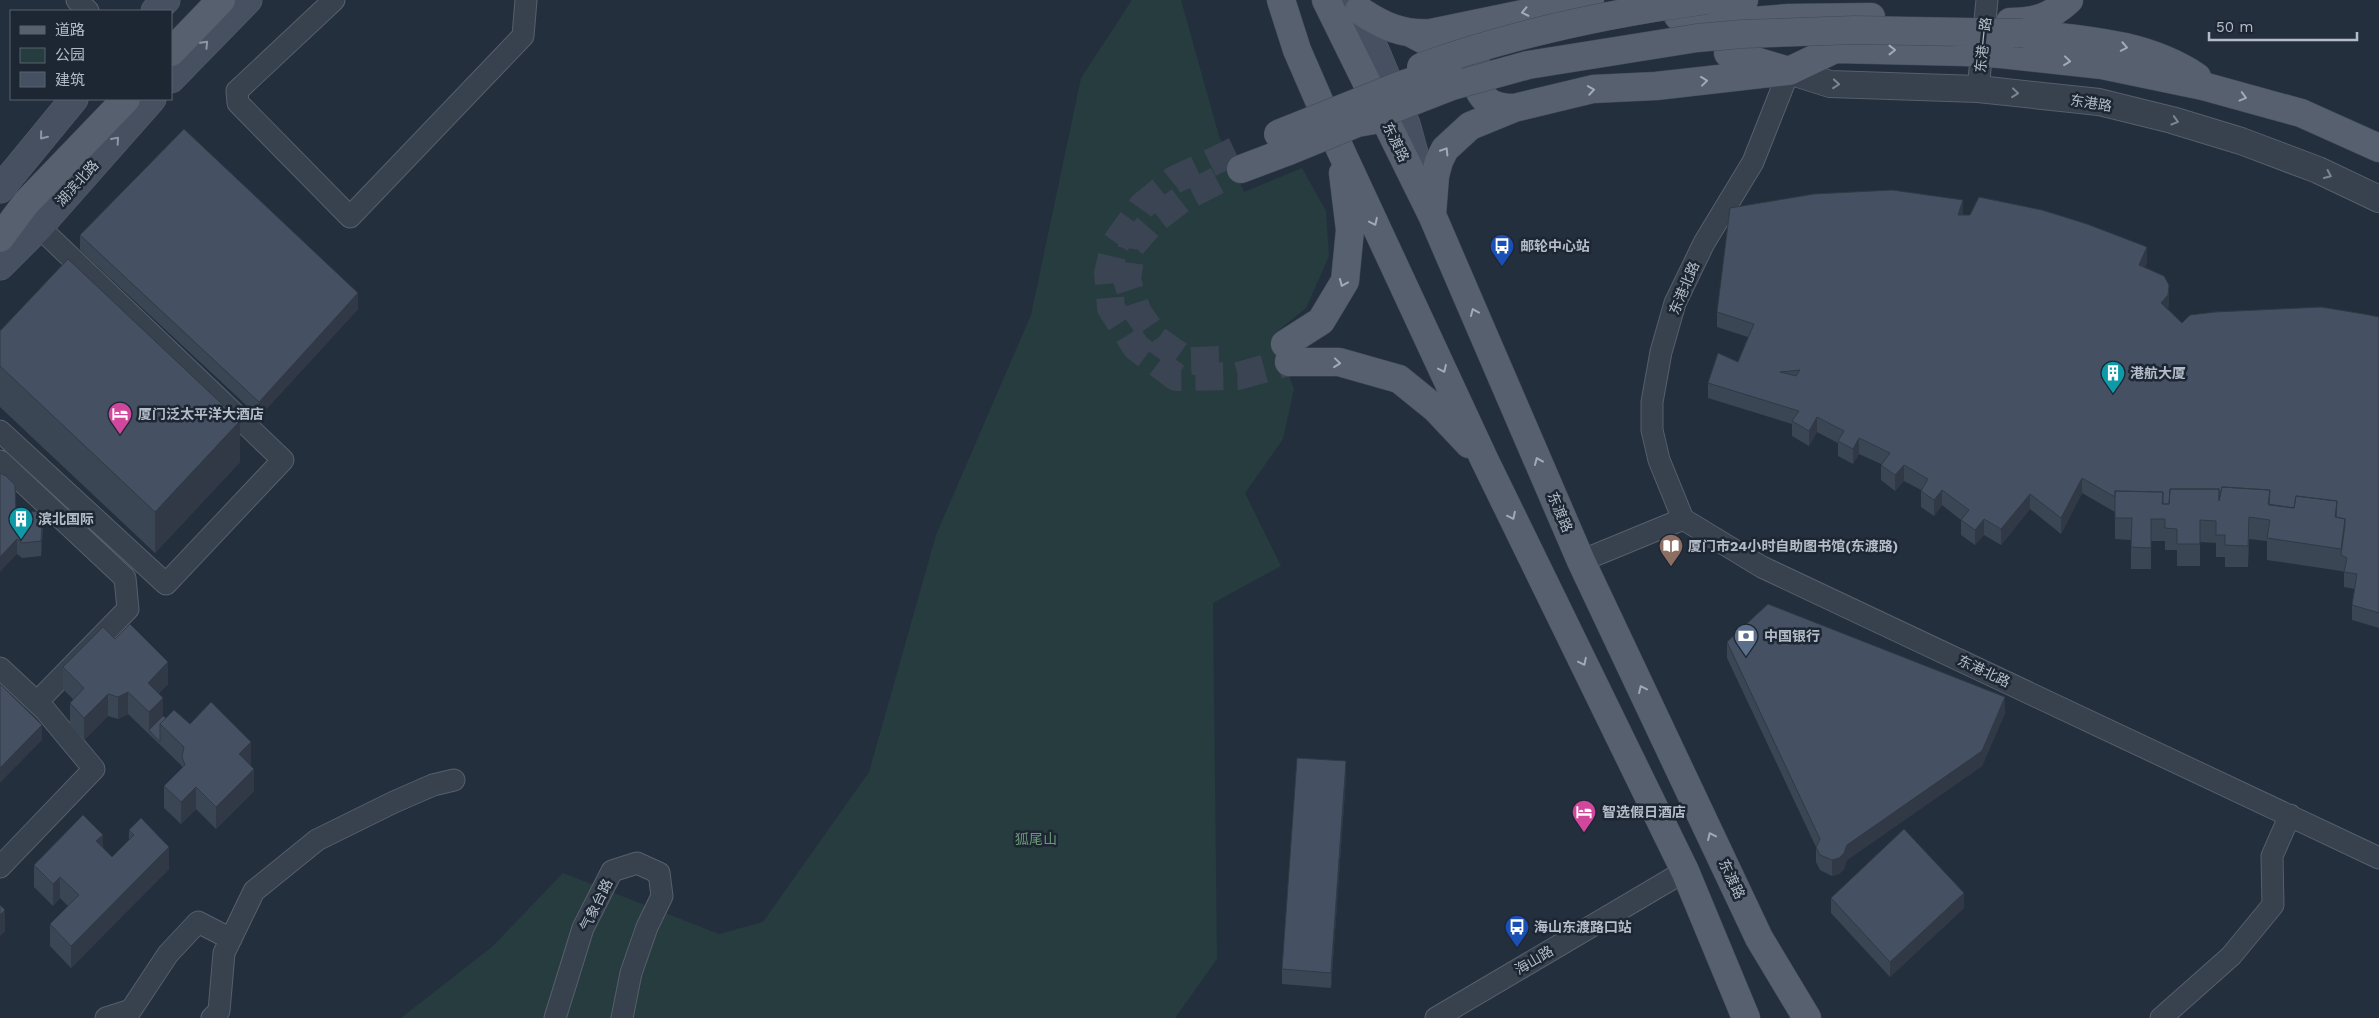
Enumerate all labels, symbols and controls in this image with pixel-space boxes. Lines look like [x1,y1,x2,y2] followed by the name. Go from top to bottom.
[1521,6,1529,17] one-way arrow
[10,10,172,100] legend
[2209,10,2356,42] scale bar
[1972,16,1994,74] street label: 东港一路
[2216,18,2253,36] text: 50 m
[55,21,85,39] text: 道路
[199,41,208,50] one-way arrow
[2119,41,2128,51] one-way arrow
[1888,45,1896,55] one-way arrow
[55,46,85,64] text: 公园
[2063,55,2071,66] one-way arrow
[55,71,85,89] text: 建筑
[1700,76,1708,87] one-way arrow
[1832,78,1840,89] one-way arrow
[1586,86,1595,96] one-way arrow
[2011,87,2019,98] one-way arrow
[2239,91,2248,102] one-way arrow
[2069,92,2113,114] street label: 东港路
[2170,115,2179,125] one-way arrow
[1380,120,1412,164] street label: 东渡路
[40,131,49,140] one-way arrow
[110,136,119,145] one-way arrow
[1439,148,1448,157] one-way arrow
[52,157,102,209] street label: 湖滨北路
[2323,169,2332,179] one-way arrow
[1368,217,1379,226] one-way arrow
[1489,233,1515,267] bus stop icon: 邮轮中心站
[1520,238,1590,254] place label: 邮轮中心站
[1666,259,1702,317] street label: 东港北路
[1339,278,1349,287] one-way arrow
[1469,308,1480,317] one-way arrow
[1334,357,1342,368] one-way arrow
[2100,360,2126,394] building icon: 港航大厦
[1436,364,1447,373] one-way arrow
[2130,365,2186,381] place label: 港航大厦
[107,401,133,435] hotel icon: 厦门泛太平洋大酒店
[138,406,264,422] place label: 厦门泛太平洋大酒店
[1534,457,1545,466] one-way arrow
[1544,490,1576,534] street label: 东渡路
[8,506,34,540] building icon: 滨北国际
[38,511,94,527] place label: 滨北国际
[1506,511,1516,520] one-way arrow
[1658,533,1684,567] library icon: 厦门市24小时自助图书馆(东渡路)
[1688,538,1898,554] place label: 厦门市24小时自助图书馆(东渡路)
[1733,623,1759,657] bank icon: 中国银行
[1764,628,1820,644] place label: 中国银行
[1955,652,2013,690] street label: 东港北路
[1577,657,1587,666] one-way arrow
[1637,685,1648,694] one-way arrow
[1571,799,1597,833] hotel icon: 智选假日酒店
[1602,804,1686,820] place label: 智选假日酒店
[1015,831,1057,847] park label: 狐尾山
[1707,832,1717,841] one-way arrow
[1716,857,1748,901] street label: 东渡路
[577,876,615,934] street label: 气象台路
[1504,914,1530,948] bus stop icon: 海山东渡路口站
[1534,919,1632,935] place label: 海山东渡路口站
[1512,942,1556,978] street label: 海山路

